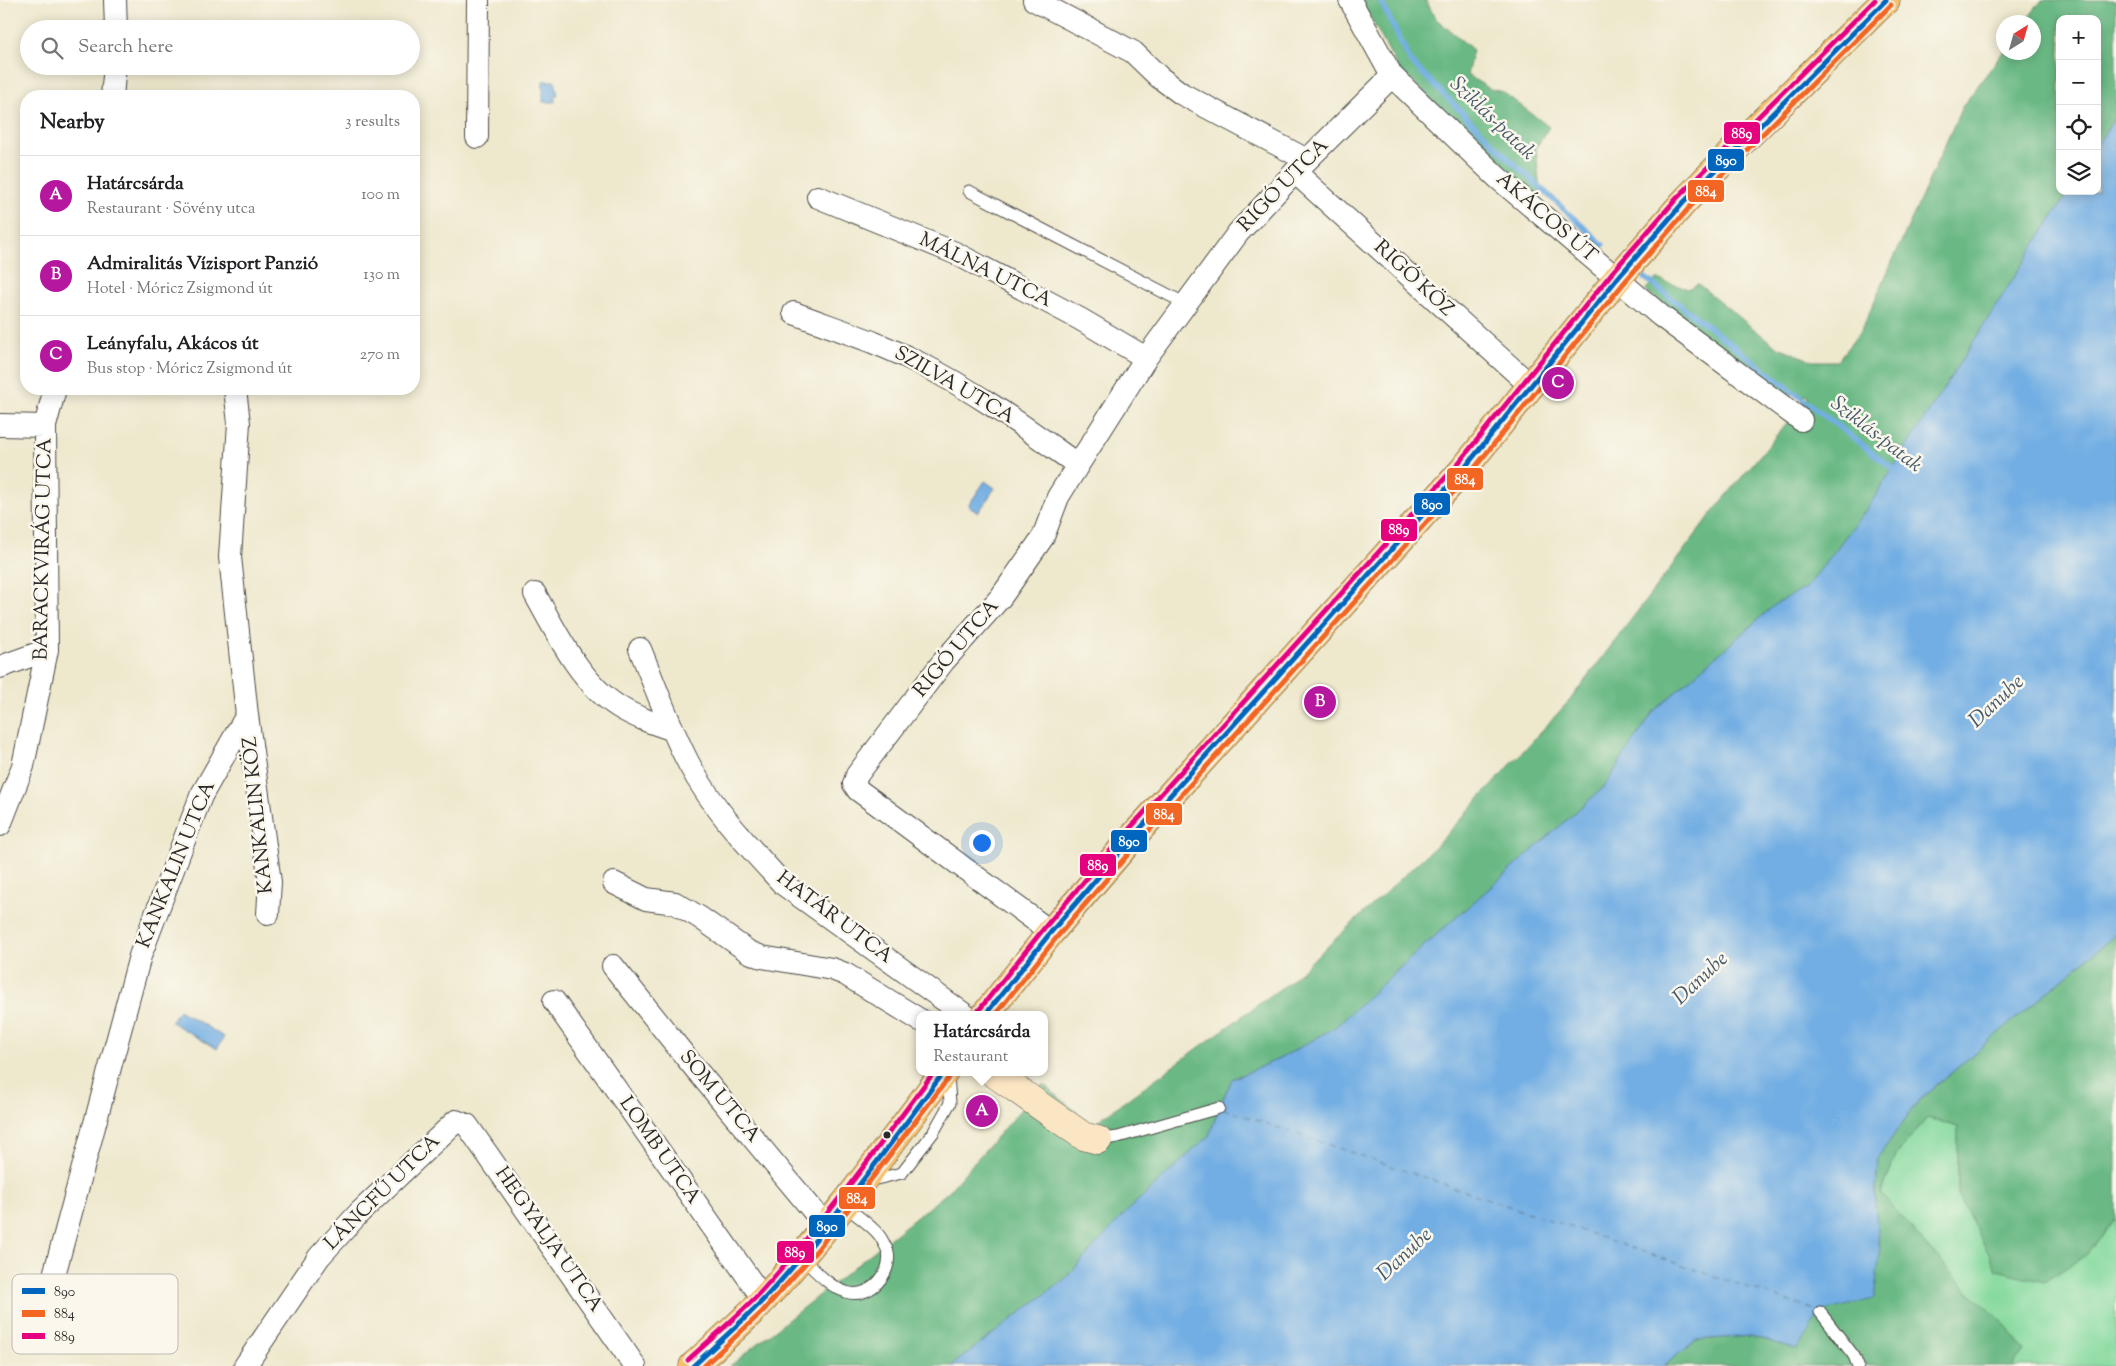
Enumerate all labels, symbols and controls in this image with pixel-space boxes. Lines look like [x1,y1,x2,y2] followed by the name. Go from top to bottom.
[1996,15,2041,60] north arrow
[2056,15,2101,195] map controls
[2056,15,2101,60] button: +
[20,20,420,75] search box
[38,34,66,62] icon: search
[78,34,173,61] text: Search here
[2056,60,2101,105] button: −
[1442,70,1542,168] water label: Sziklás-patak
[2056,105,2101,150] button: locate
[40,108,105,138] text: Nearby
[345,111,400,134] text: 3 results
[1723,121,1761,145] line badge: 889
[1732,125,1753,145] text: 889
[1231,132,1336,239] street label: RIGÓ UTCA
[1707,148,1745,172] line badge: 890
[2056,150,2101,195] button: layers
[1715,152,1737,172] text: 890
[1489,165,1604,270] street label: AKÁCOS ÚT
[87,171,184,198] text: Határcsárda
[1687,179,1725,203] line badge: 884
[1696,183,1716,203] text: 884
[50,184,63,207] text: A
[361,184,400,207] text: 100 m
[87,198,255,221] text: Restaurant · Sövény utca
[914,225,1057,316] street label: MÁLNA UTCA
[1366,233,1460,324] street label: RIGÓ KÖZ
[87,251,318,278] text: Admiralitás Vízisport Panzió
[51,264,61,287] text: B
[363,264,400,287] text: 130 m
[87,278,273,301] text: Hotel · Móricz Zsigmond út
[87,331,259,358] text: Leányfalu, Akácos út
[888,340,1020,432] street label: SZILVA UTCA
[50,344,62,367] text: C
[360,344,400,367] text: 270 m
[87,358,292,381] text: Bus stop · Móricz Zsigmond út
[1542,364,1574,402] pin: C
[1824,390,1929,481] water label: Sziklás-patak
[27,437,60,661] street label: BARACKVIRÁG UTCA
[1446,467,1484,491] line badge: 884
[1455,471,1475,491] text: 884
[1413,492,1451,516] line badge: 890
[1421,496,1443,516] text: 890
[1380,518,1418,542] line badge: 889
[1389,521,1410,541] text: 889
[906,593,1007,704] street label: RIGÓ UTCA
[1962,668,2032,736] water label: Danube
[1304,683,1336,721] pin: B
[235,735,282,895] street label: KANKALIN KÖZ
[130,777,224,953] street label: KANKALIN UTCA
[1145,802,1183,826] line badge: 884
[1154,806,1174,826] text: 884
[1110,829,1148,853] line badge: 890
[969,830,995,856] your location
[1118,833,1140,853] text: 890
[1079,853,1117,877] line badge: 889
[1088,857,1109,877] text: 889
[770,864,899,972] street label: HATÁR UTCA
[1666,945,1736,1013] water label: Danube
[916,1011,1048,1076] popup
[934,1019,1030,1046] text: Határcsárda
[672,1044,766,1150] street label: SOM UTCA
[934,1046,1008,1069] text: Restaurant
[611,1091,707,1211] street label: LOMB UTCA
[966,1092,998,1130] pin: A
[318,1128,448,1258] street label: LÁNCFŰ UTCA
[882,1130,892,1140] unlabelled marker
[487,1161,609,1319] street label: HEGYALJA UTCA
[838,1186,876,1210] line badge: 884
[847,1190,867,1210] text: 884
[808,1214,846,1238] line badge: 890
[816,1218,838,1238] text: 890
[1370,1221,1440,1289] water label: Danube
[776,1240,815,1264] line badge: 889
[785,1244,806,1264] text: 889
[12,1274,178,1354] legend
[54,1283,75,1303] text: 890
[54,1305,75,1325] text: 884
[54,1328,75,1348] text: 889

